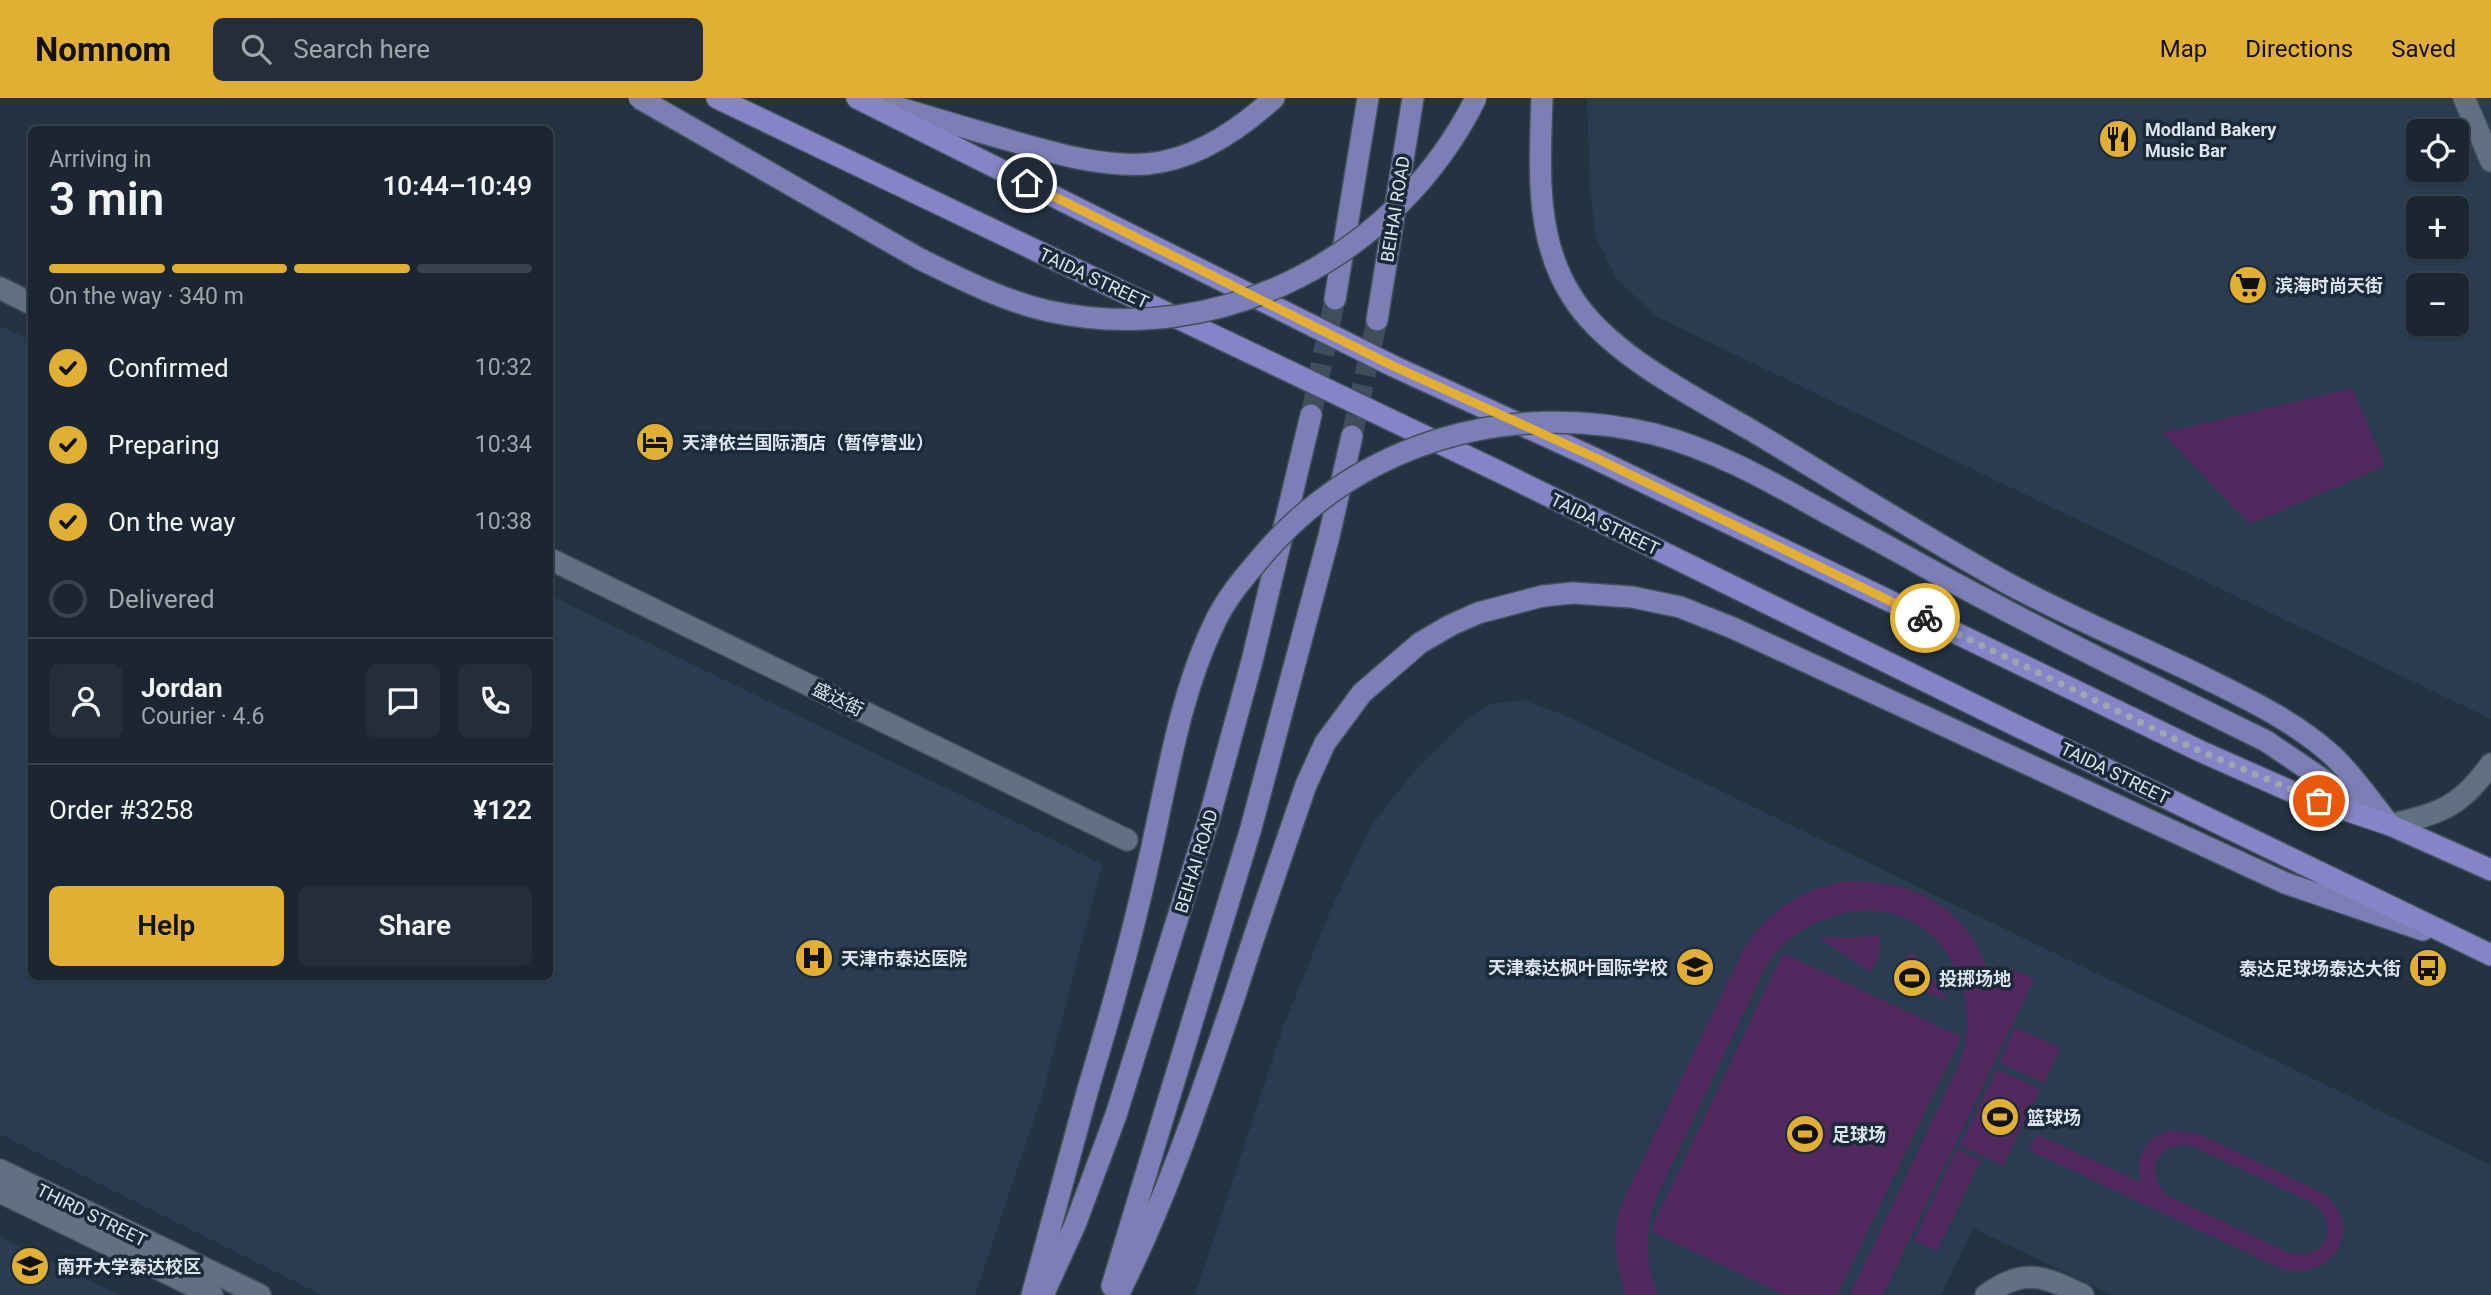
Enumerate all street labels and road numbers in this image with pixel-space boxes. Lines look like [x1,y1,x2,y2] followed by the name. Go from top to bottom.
[1376,154,1414,264] street label: BEIHAI ROAD
[1036,243,1152,313] street label: TAIDA STREET
[1547,489,1663,560] street label: TAIDA STREET
[809,678,867,720] street label: 盛达街
[2057,738,2173,809] street label: TAIDA STREET
[1170,807,1222,915] street label: BEIHAI ROAD
[34,1179,151,1251] street label: THIRD STREET

